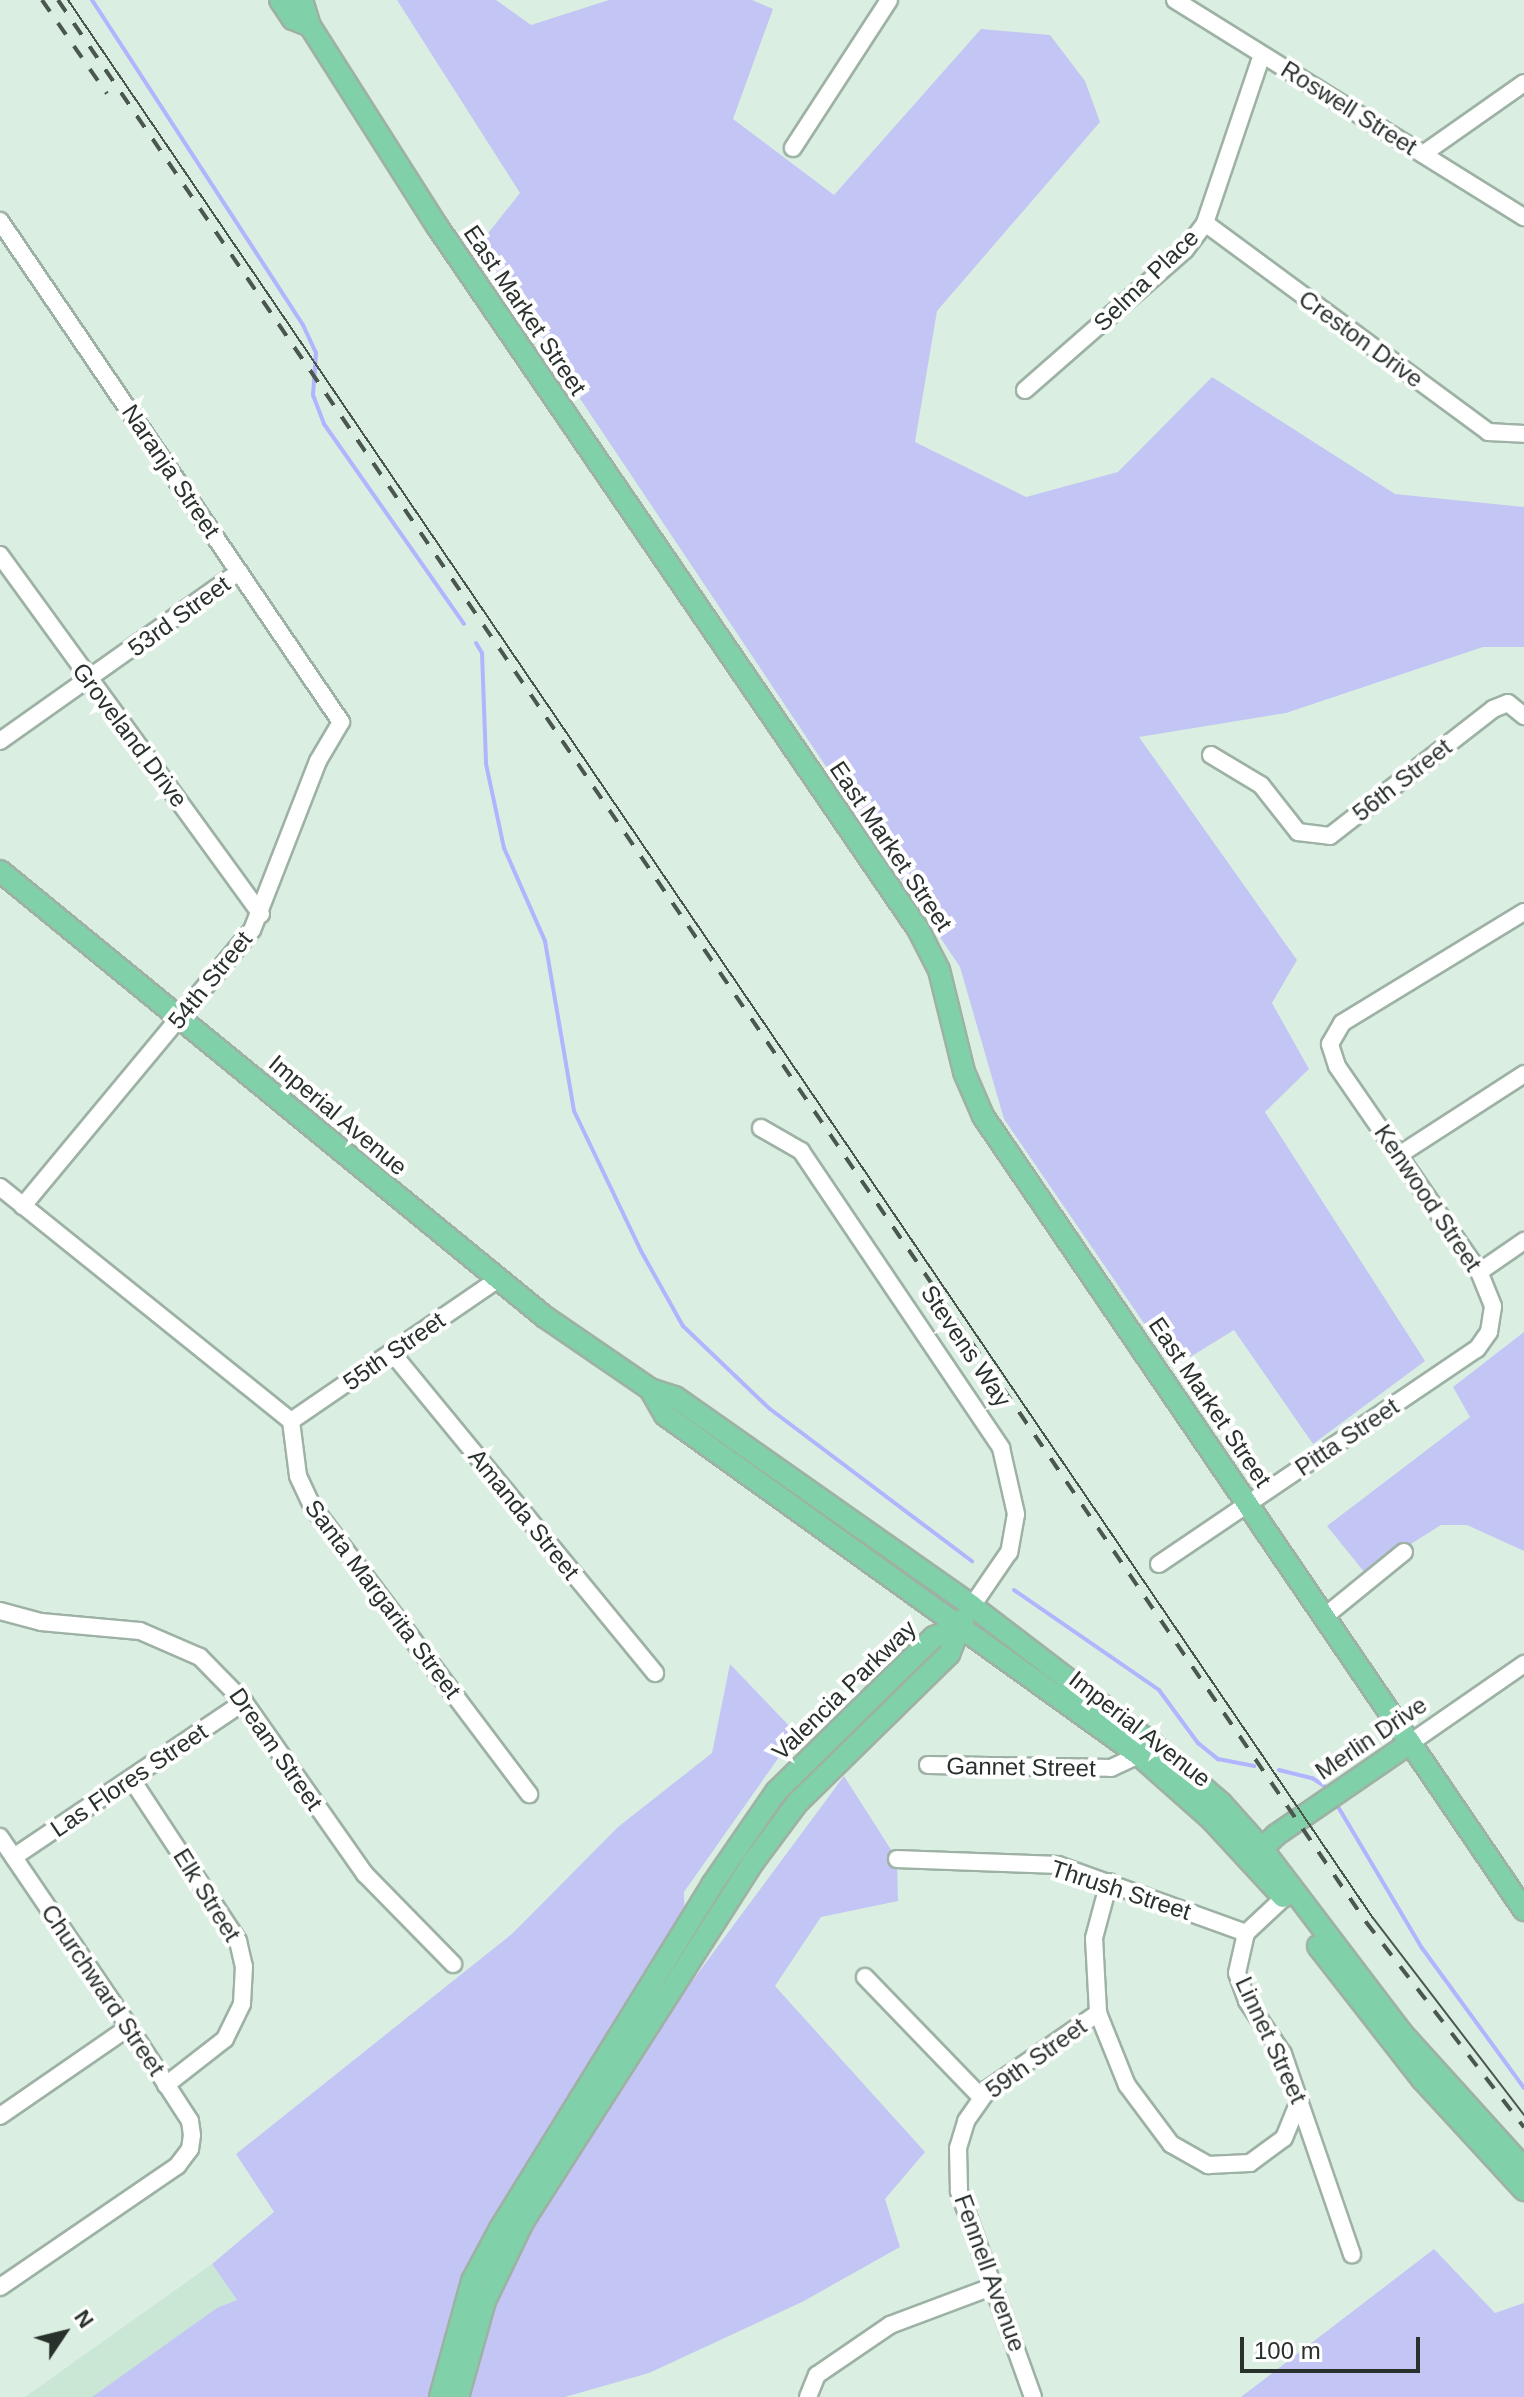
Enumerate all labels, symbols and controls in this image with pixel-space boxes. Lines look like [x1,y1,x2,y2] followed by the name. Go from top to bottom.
[1276,55,1422,161] street label: Roswell Street
[457,220,593,400] street label: East Market Street
[1088,223,1204,337] street label: Selma Place
[1293,284,1429,394] street label: Creston Drive
[116,399,226,543] street label: Naranja Street
[123,569,235,663] street label: 53rd Street
[66,657,194,813] street label: Groveland Drive
[1347,733,1457,827] street label: 56th Street
[823,756,959,936] street label: East Market Street
[162,925,258,1035] street label: 54th Street
[262,1048,414,1182] street label: Imperial Avenue
[1368,1119,1488,1277] street label: Kenwood Street
[915,1280,1017,1412] street label: Stevens Way
[338,1306,450,1396] street label: 55th Street
[1142,1312,1278,1492] street label: East Market Street
[1290,1392,1404,1482] street label: Pitta Street
[462,1443,586,1585] street label: Amanda Street
[299,1494,467,1704] street label: Santa Margarita Street
[766,1614,922,1766] street label: Valencia Parkway
[1063,1664,1217,1794] street label: Imperial Avenue
[223,1682,329,1816] street label: Dream Street
[1310,1690,1432,1786] street label: Merlin Drive
[45,1717,213,1843] street label: Las Flores Street
[946,1751,1096,1783] street label: Gannet Street
[167,1843,247,1947] street label: Elk Street
[1047,1854,1195,1926] street label: Thrush Street
[35,1899,171,2081] street label: Churchward Street
[1229,1972,1313,2108] street label: Linnet Street
[980,2012,1092,2104] street label: 59th Street
[948,2190,1032,2356] street label: Fennell Avenue
[24,2293,104,2373] north arrow
[69,2305,99,2333] text: N
[1244,2321,1424,2371] scale bar
[1254,2337,1321,2364] text: 100 m

